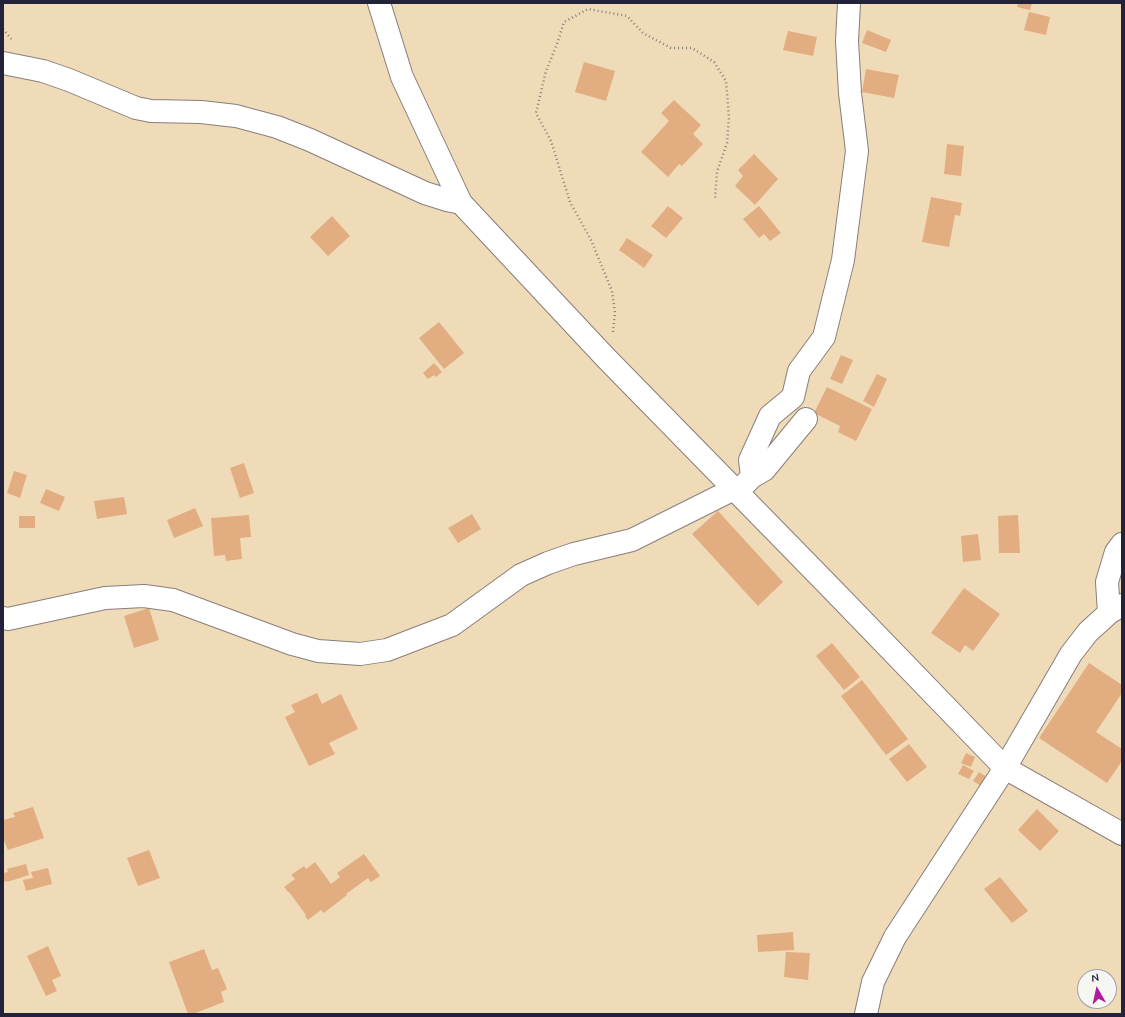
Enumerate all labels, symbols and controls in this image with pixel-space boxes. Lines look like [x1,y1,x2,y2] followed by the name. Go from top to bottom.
[1077,969,1117,1009] north arrow
[1091,971,1100,986] text: N

